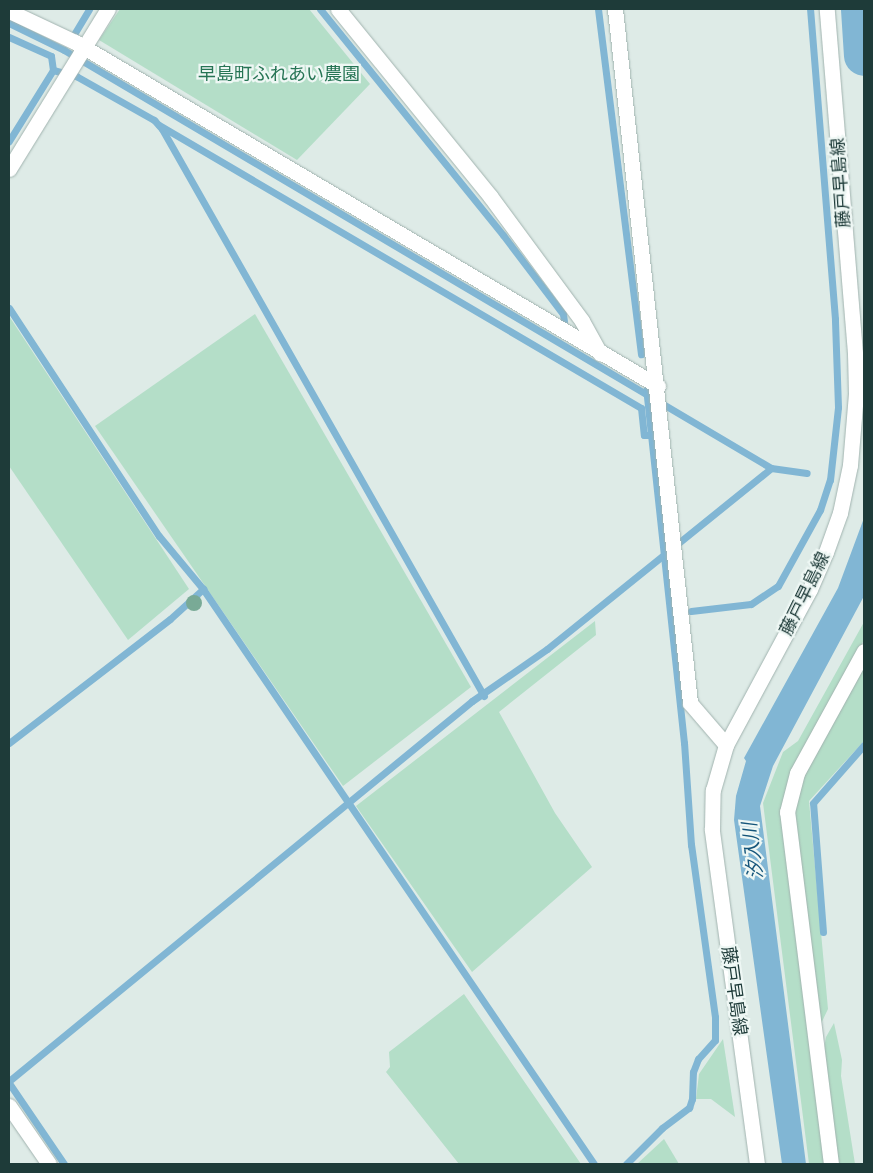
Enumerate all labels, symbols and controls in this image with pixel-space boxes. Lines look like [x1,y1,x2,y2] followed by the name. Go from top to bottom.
[198,63,360,85] park label: 早島町ふれあい農園
[827,137,855,229] street label: 藤戸早島線
[776,549,834,639] street label: 藤戸早島線
[738,821,768,881] water label: 汐入川
[717,945,751,1037] street label: 藤戸早島線

